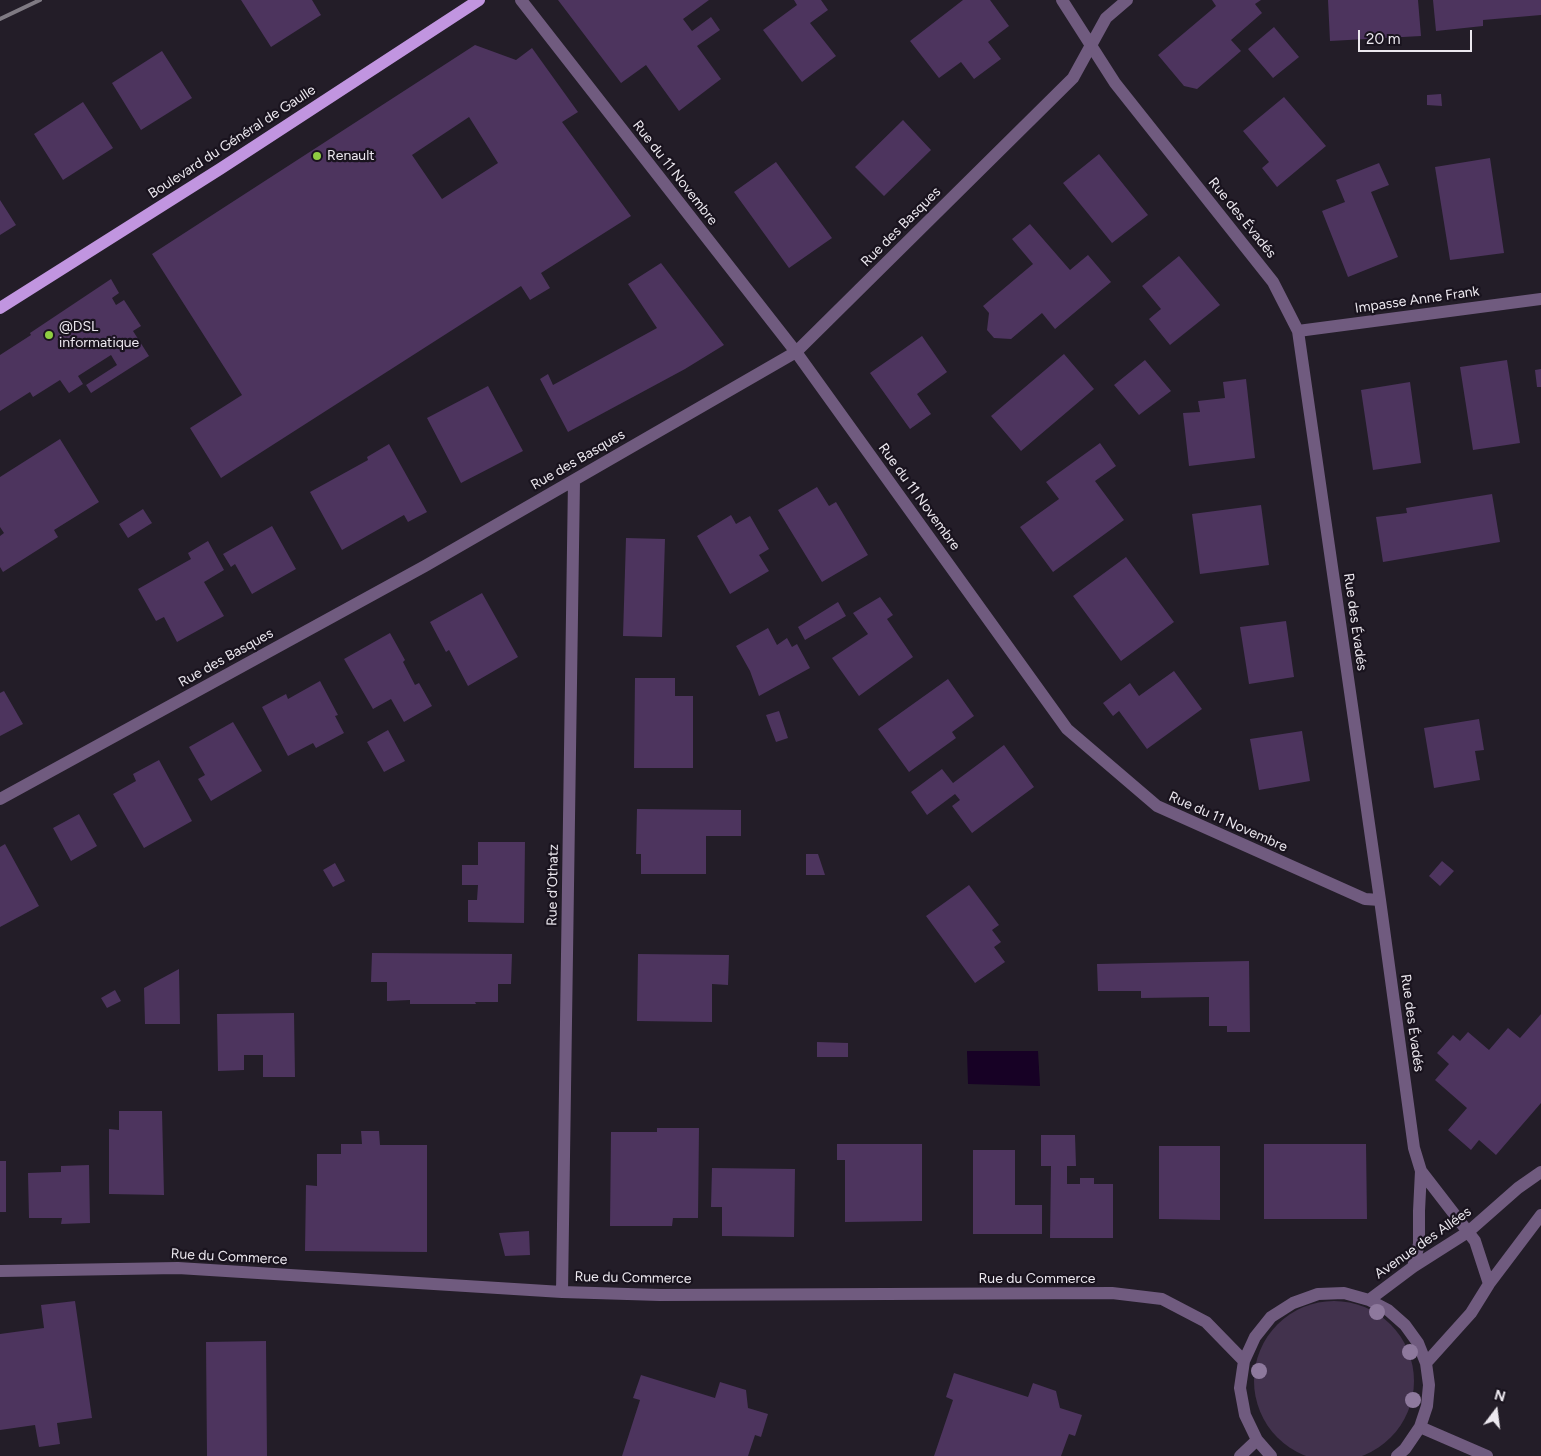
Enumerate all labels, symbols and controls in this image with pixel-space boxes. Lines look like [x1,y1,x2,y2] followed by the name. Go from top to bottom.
[1361,20,1475,52] scale bar
[1366,30,1400,48] text: 20 m
[145,82,319,202] street label: Boulevard du Général de Gaulle
[629,117,721,229] street label: Rue du 11 Novembre
[327,148,375,164] place label: Renault
[311,150,323,162] marker: Renault
[1204,174,1280,262] street label: Rue des Évadés
[858,184,944,270] street label: Rue des Basques
[1354,283,1480,317] street label: Impasse Anne Frank
[59,319,139,352] place label: @DSL informatique
[43,329,55,341] marker: @DSL informatique
[528,426,628,494] street label: Rue des Basques
[875,440,963,554] street label: Rue du 11 Novembre
[1340,572,1370,672] street label: Rue des Évadés
[176,625,276,691] street label: Rue des Basques
[1166,788,1290,856] street label: Rue du 11 Novembre
[544,844,562,926] street label: Rue d'Othatz
[1397,973,1427,1073] street label: Rue des Évadés
[1371,1203,1475,1283] street label: Avenue des Allées
[170,1246,288,1268] street label: Rue du Commerce
[574,1269,692,1287] street label: Rue du Commerce
[979,1271,1095,1287] street label: Rue du Commerce
[1471,1386,1521,1436] north arrow
[1493,1386,1507,1406] text: N

